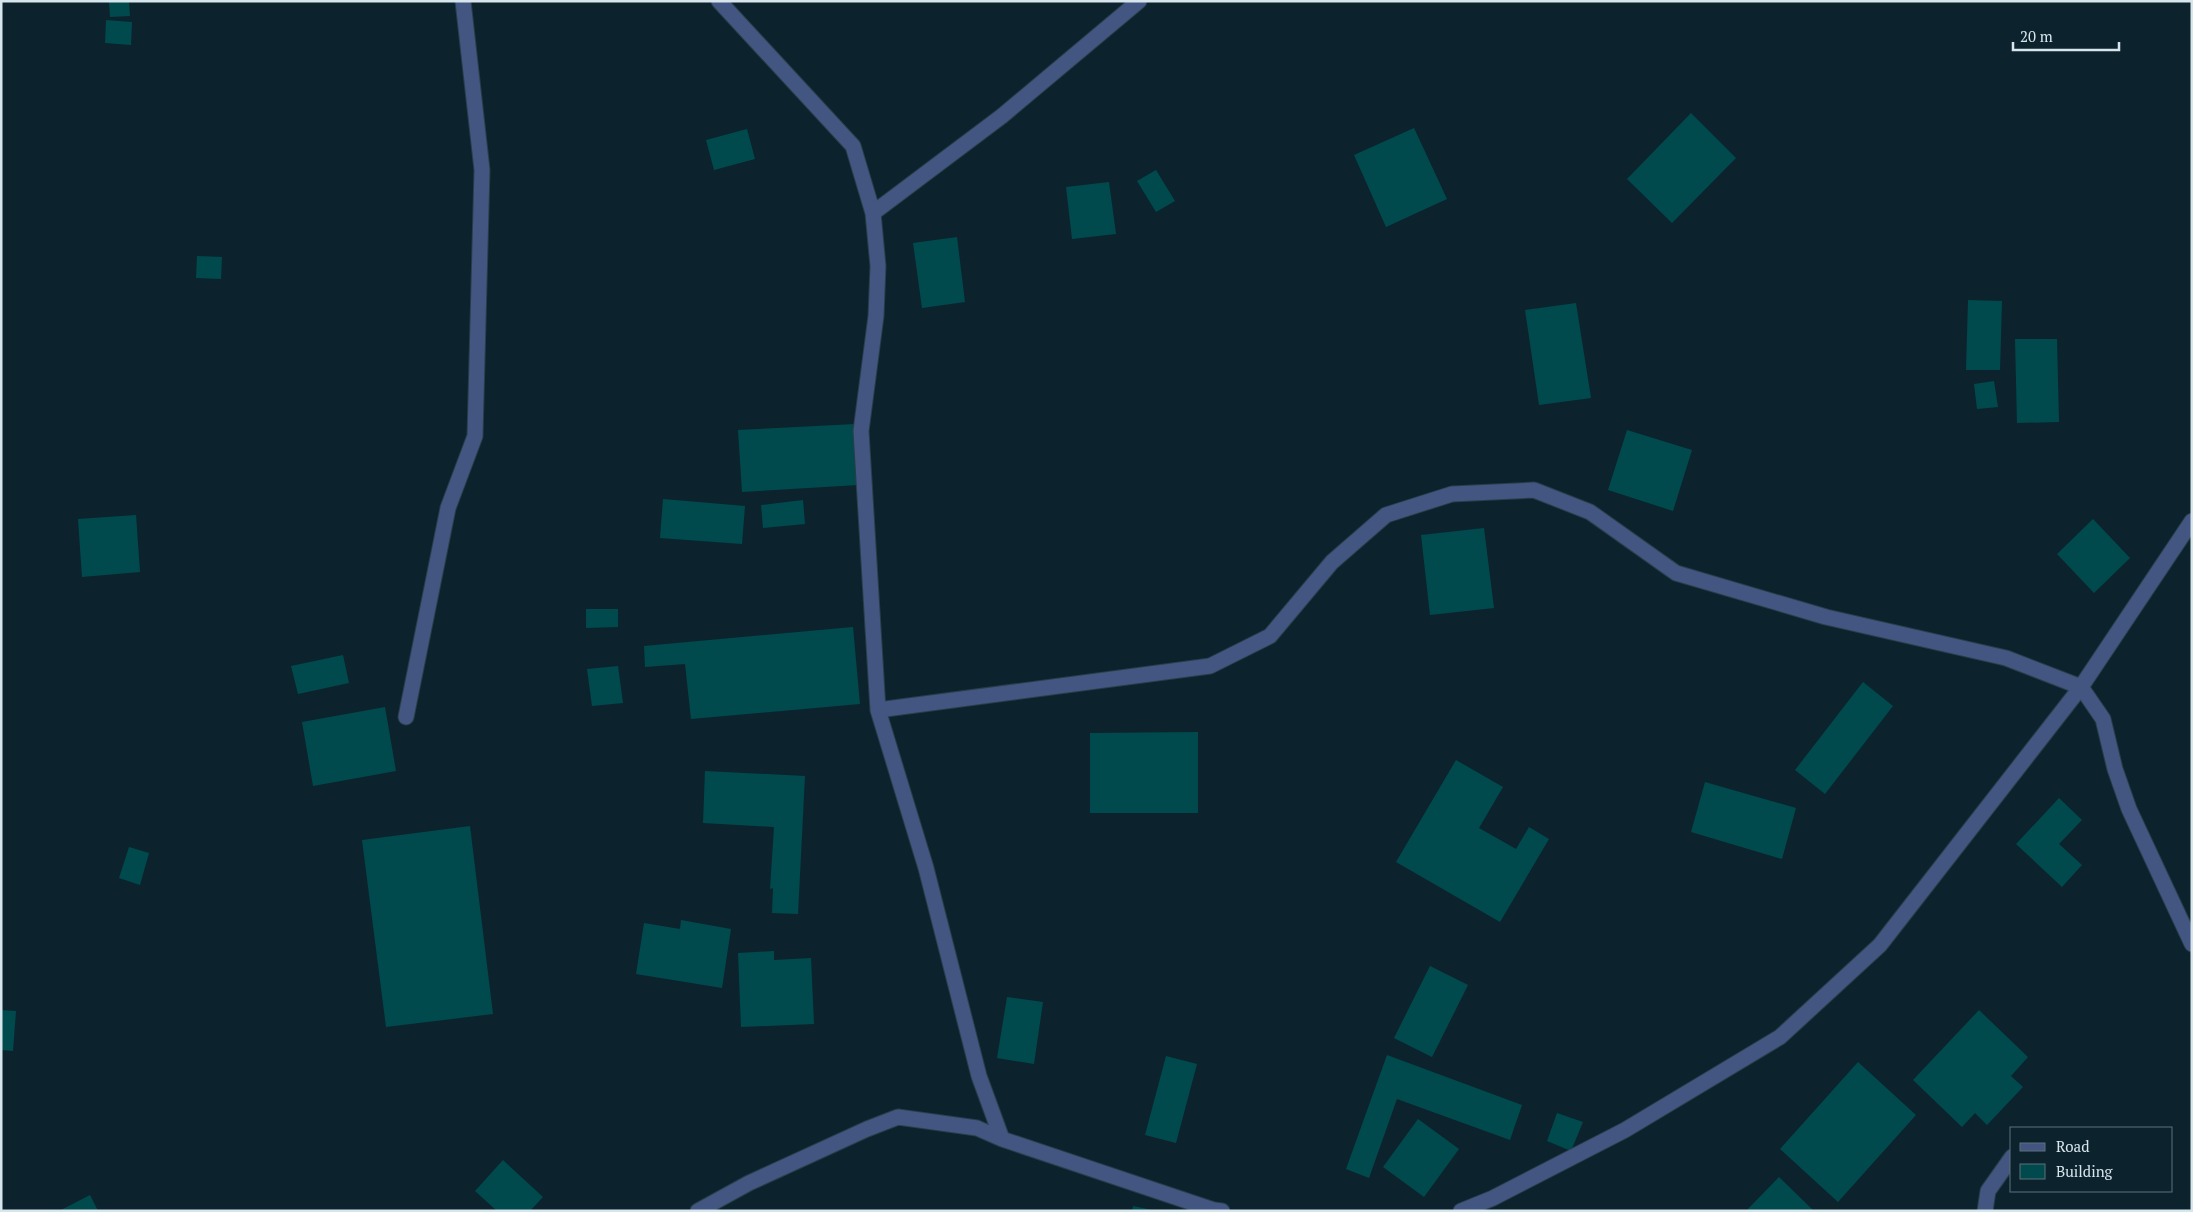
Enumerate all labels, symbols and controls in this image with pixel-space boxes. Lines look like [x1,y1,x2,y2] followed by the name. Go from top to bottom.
[2013,20,2119,52] scale bar
[2020,26,2053,46] text: 20 m
[2010,1127,2173,1192] legend
[2056,1136,2089,1156] text: Road
[2056,1161,2114,1181] text: Building

